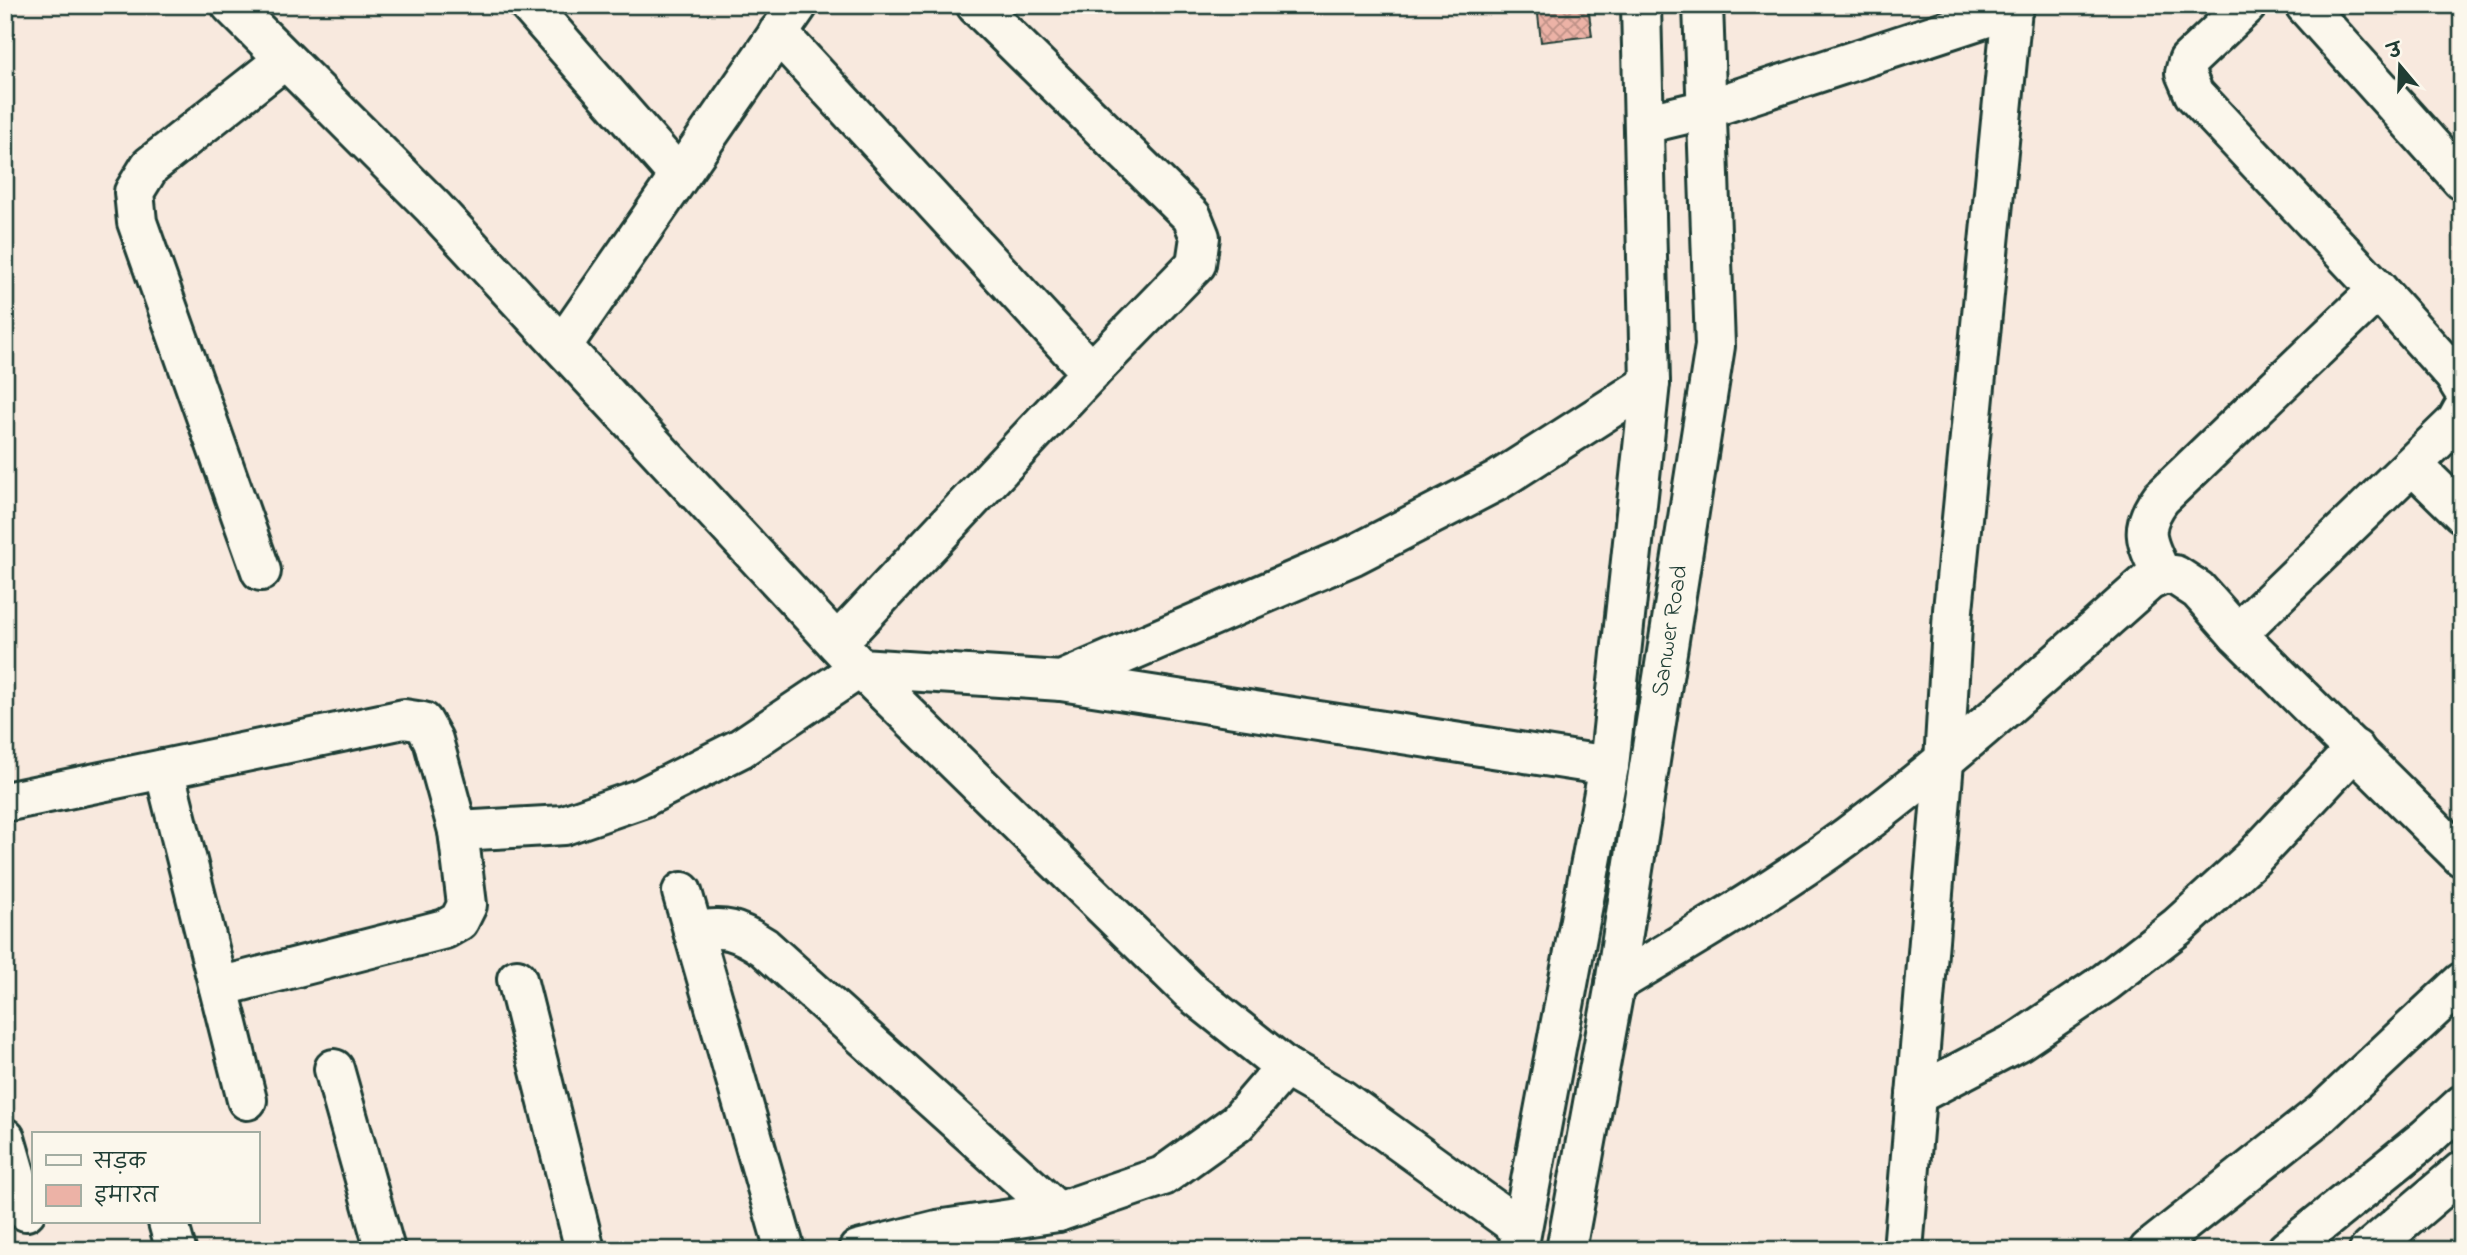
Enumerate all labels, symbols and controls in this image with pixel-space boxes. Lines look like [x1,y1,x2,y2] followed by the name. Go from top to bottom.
[2366,32,2436,102] north arrow
[2383,37,2408,68] text: उ
[1643,562,1698,699] street label: Sanwer Road
[32,1132,259,1224] legend
[93,1148,147,1178] text: सड़क
[94,1182,160,1212] text: इमारत

